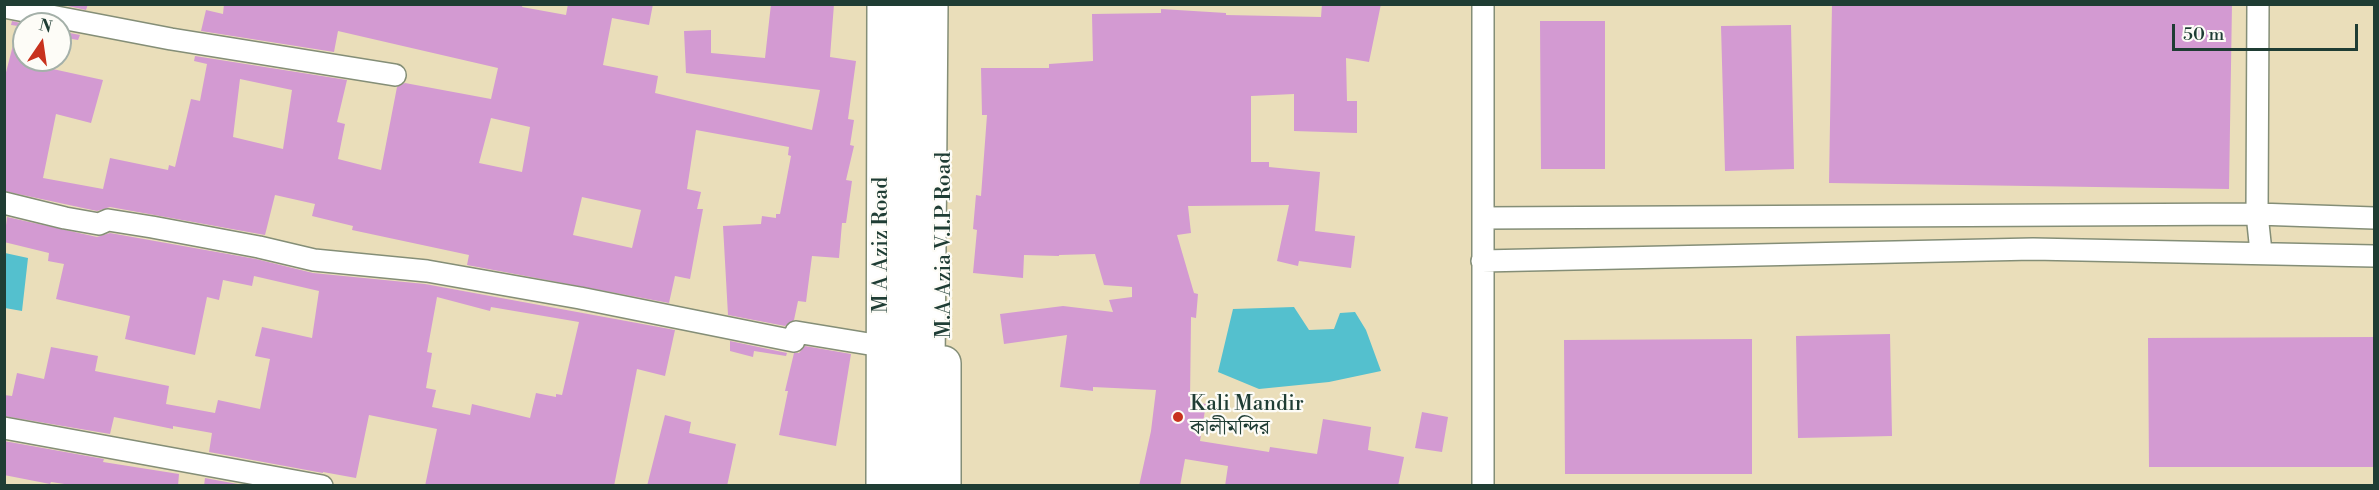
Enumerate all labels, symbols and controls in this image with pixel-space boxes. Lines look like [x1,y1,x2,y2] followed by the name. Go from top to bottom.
[12,12,72,72] north arrow
[2175,12,2361,50] scale bar
[37,15,54,38] text: N
[2183,23,2224,46] text: 50 m
[932,152,958,338] street label: M.A Azia V.I.P Road
[869,177,895,313] street label: M A Aziz Road
[1190,392,1304,442] place label: Kali Mandir কালীমন্দির
[1171,410,1185,424] marker: Kali Mandir কালীমন্দির

